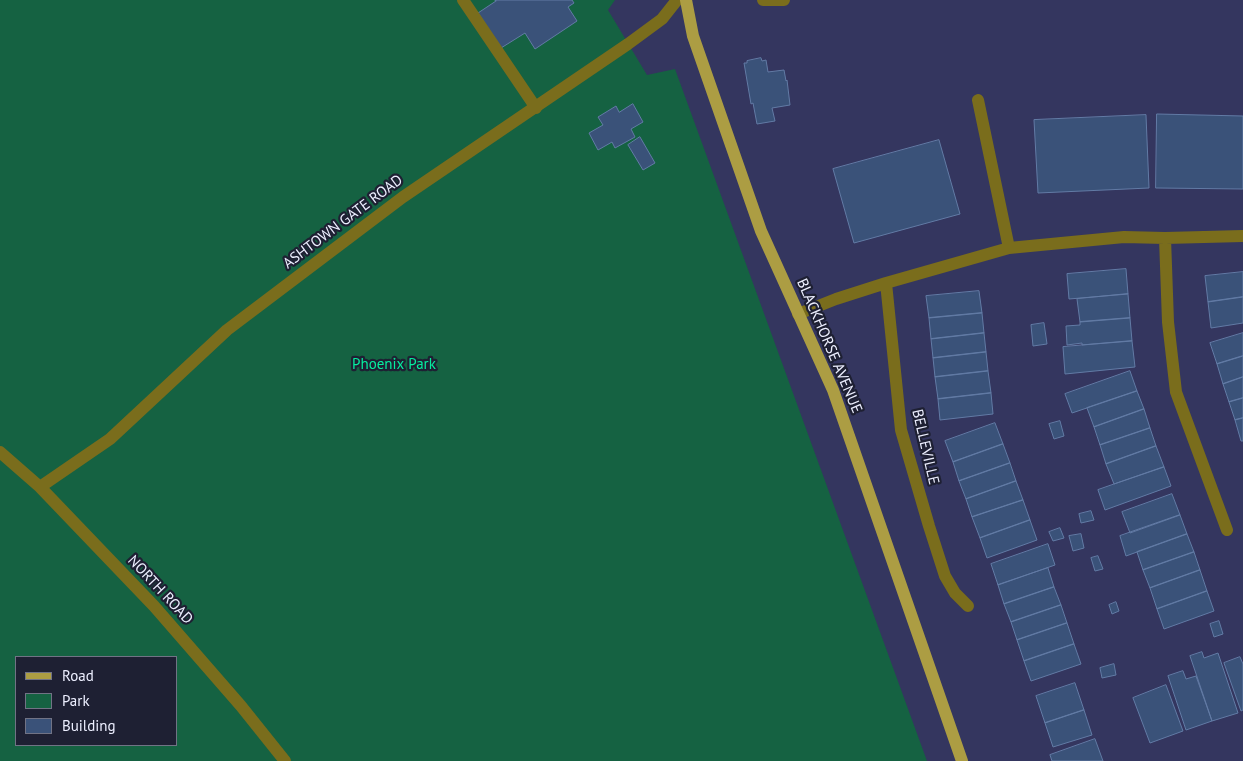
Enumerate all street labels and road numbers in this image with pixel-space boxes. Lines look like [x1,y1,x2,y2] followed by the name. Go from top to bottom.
[280,171,406,273] street label: ASHTOWN GATE ROAD
[792,276,866,416] street label: BLACKHORSE AVENUE
[908,408,942,486] street label: BELLEVILLE
[124,552,196,628] street label: NORTH ROAD

